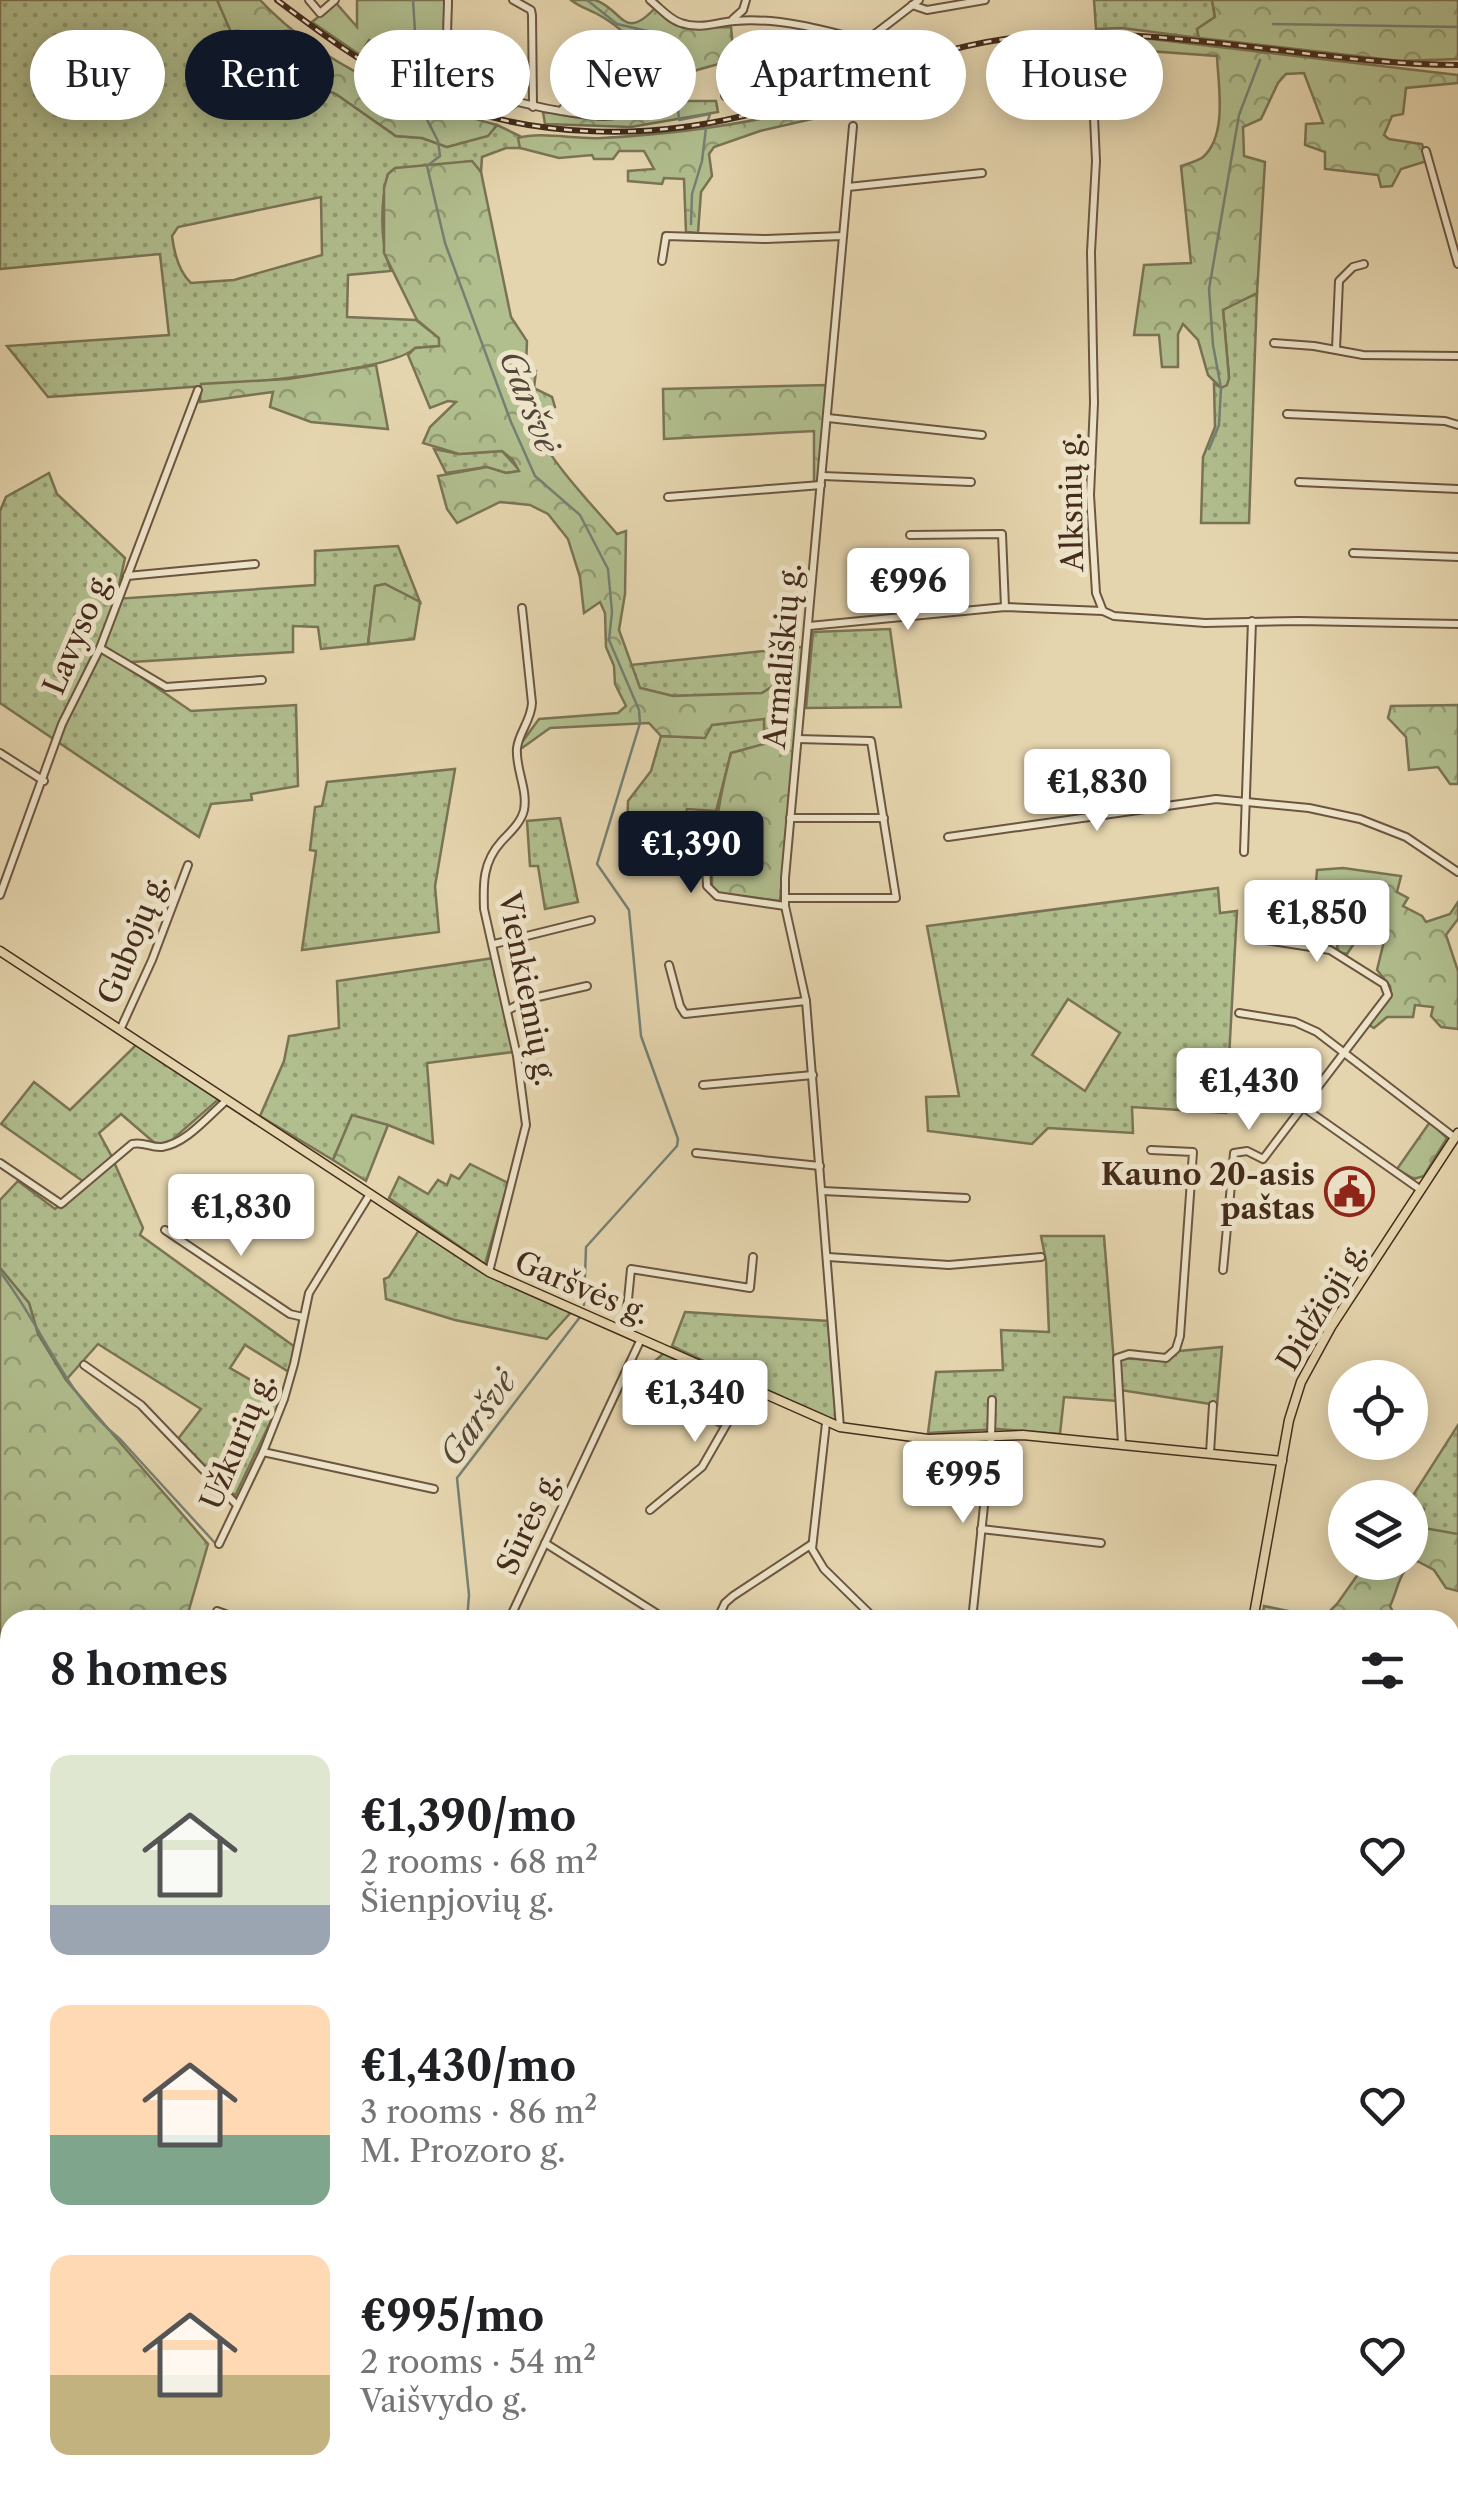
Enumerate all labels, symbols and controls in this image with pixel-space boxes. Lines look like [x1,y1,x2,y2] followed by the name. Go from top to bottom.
[30,30,165,120] chip: Buy
[185,30,334,120] chip: Rent
[354,30,530,120] chip: Filters
[550,30,696,120] chip: New
[716,30,966,120] chip: Apartment
[986,30,1163,120] chip: House
[491,345,568,460] water label: Garšvė
[1052,432,1091,573] street label: Alksnių g.
[849,548,967,633] pin: €996
[869,561,947,600] text: €996
[756,562,809,751] street label: Armališkių g.
[35,566,120,700] street label: Lavyso g.
[1016,749,1178,834] pin: €1,830
[1046,762,1148,801] text: €1,830
[610,811,772,896] pin: €1,390
[640,824,742,863] text: €1,390
[90,868,175,1009] street label: Gubojų g.
[1236,880,1398,965] pin: €1,850
[490,888,564,1089] street label: Vienkiemių g.
[1266,893,1368,932] text: €1,850
[1168,1048,1330,1133] pin: €1,430
[1199,1061,1299,1100] text: €1,430
[1101,1156,1315,1227] place label: Kauno 20-asis paštas
[1324,1166,1376,1218] public building icon: Kauno 20-asis paštas
[160,1174,322,1259] pin: €1,830
[190,1187,292,1226] text: €1,830
[1269,1234,1375,1377] street label: Didžioji g.
[509,1243,655,1332] street label: Garšvės g.
[614,1360,776,1445] pin: €1,340
[1328,1360,1428,1580] map controls
[1328,1360,1428,1460] button: locate
[431,1361,525,1473] water label: Garšvė
[192,1367,283,1515] street label: Užkurių g.
[645,1373,745,1412] text: €1,340
[904,1441,1022,1526] pin: €995
[925,1454,1001,1493] text: €995
[489,1465,569,1580] street label: Sūrės g.
[1328,1480,1428,1580] button: layers
[1355,1643,1410,1698] icon: filters
[50,1644,228,1696] text: 8 homes
[360,1790,576,1842] text: €1,390/mo
[130,1795,250,1915] icon: home
[1355,1828,1410,1883] icon: heart
[360,1842,598,1881] text: 2 rooms · 68 m²
[360,1881,554,1920] text: Šienpjovių g.
[360,2040,576,2092] text: €1,430/mo
[130,2045,250,2165] icon: home
[1355,2078,1410,2133] icon: heart
[360,2092,597,2131] text: 3 rooms · 86 m²
[360,2131,566,2170] text: M. Prozoro g.
[360,2290,544,2342] text: €995/mo
[130,2295,250,2415] icon: home
[1355,2328,1410,2383] icon: heart
[360,2342,596,2381] text: 2 rooms · 54 m²
[360,2381,528,2420] text: Vaišvydo g.

